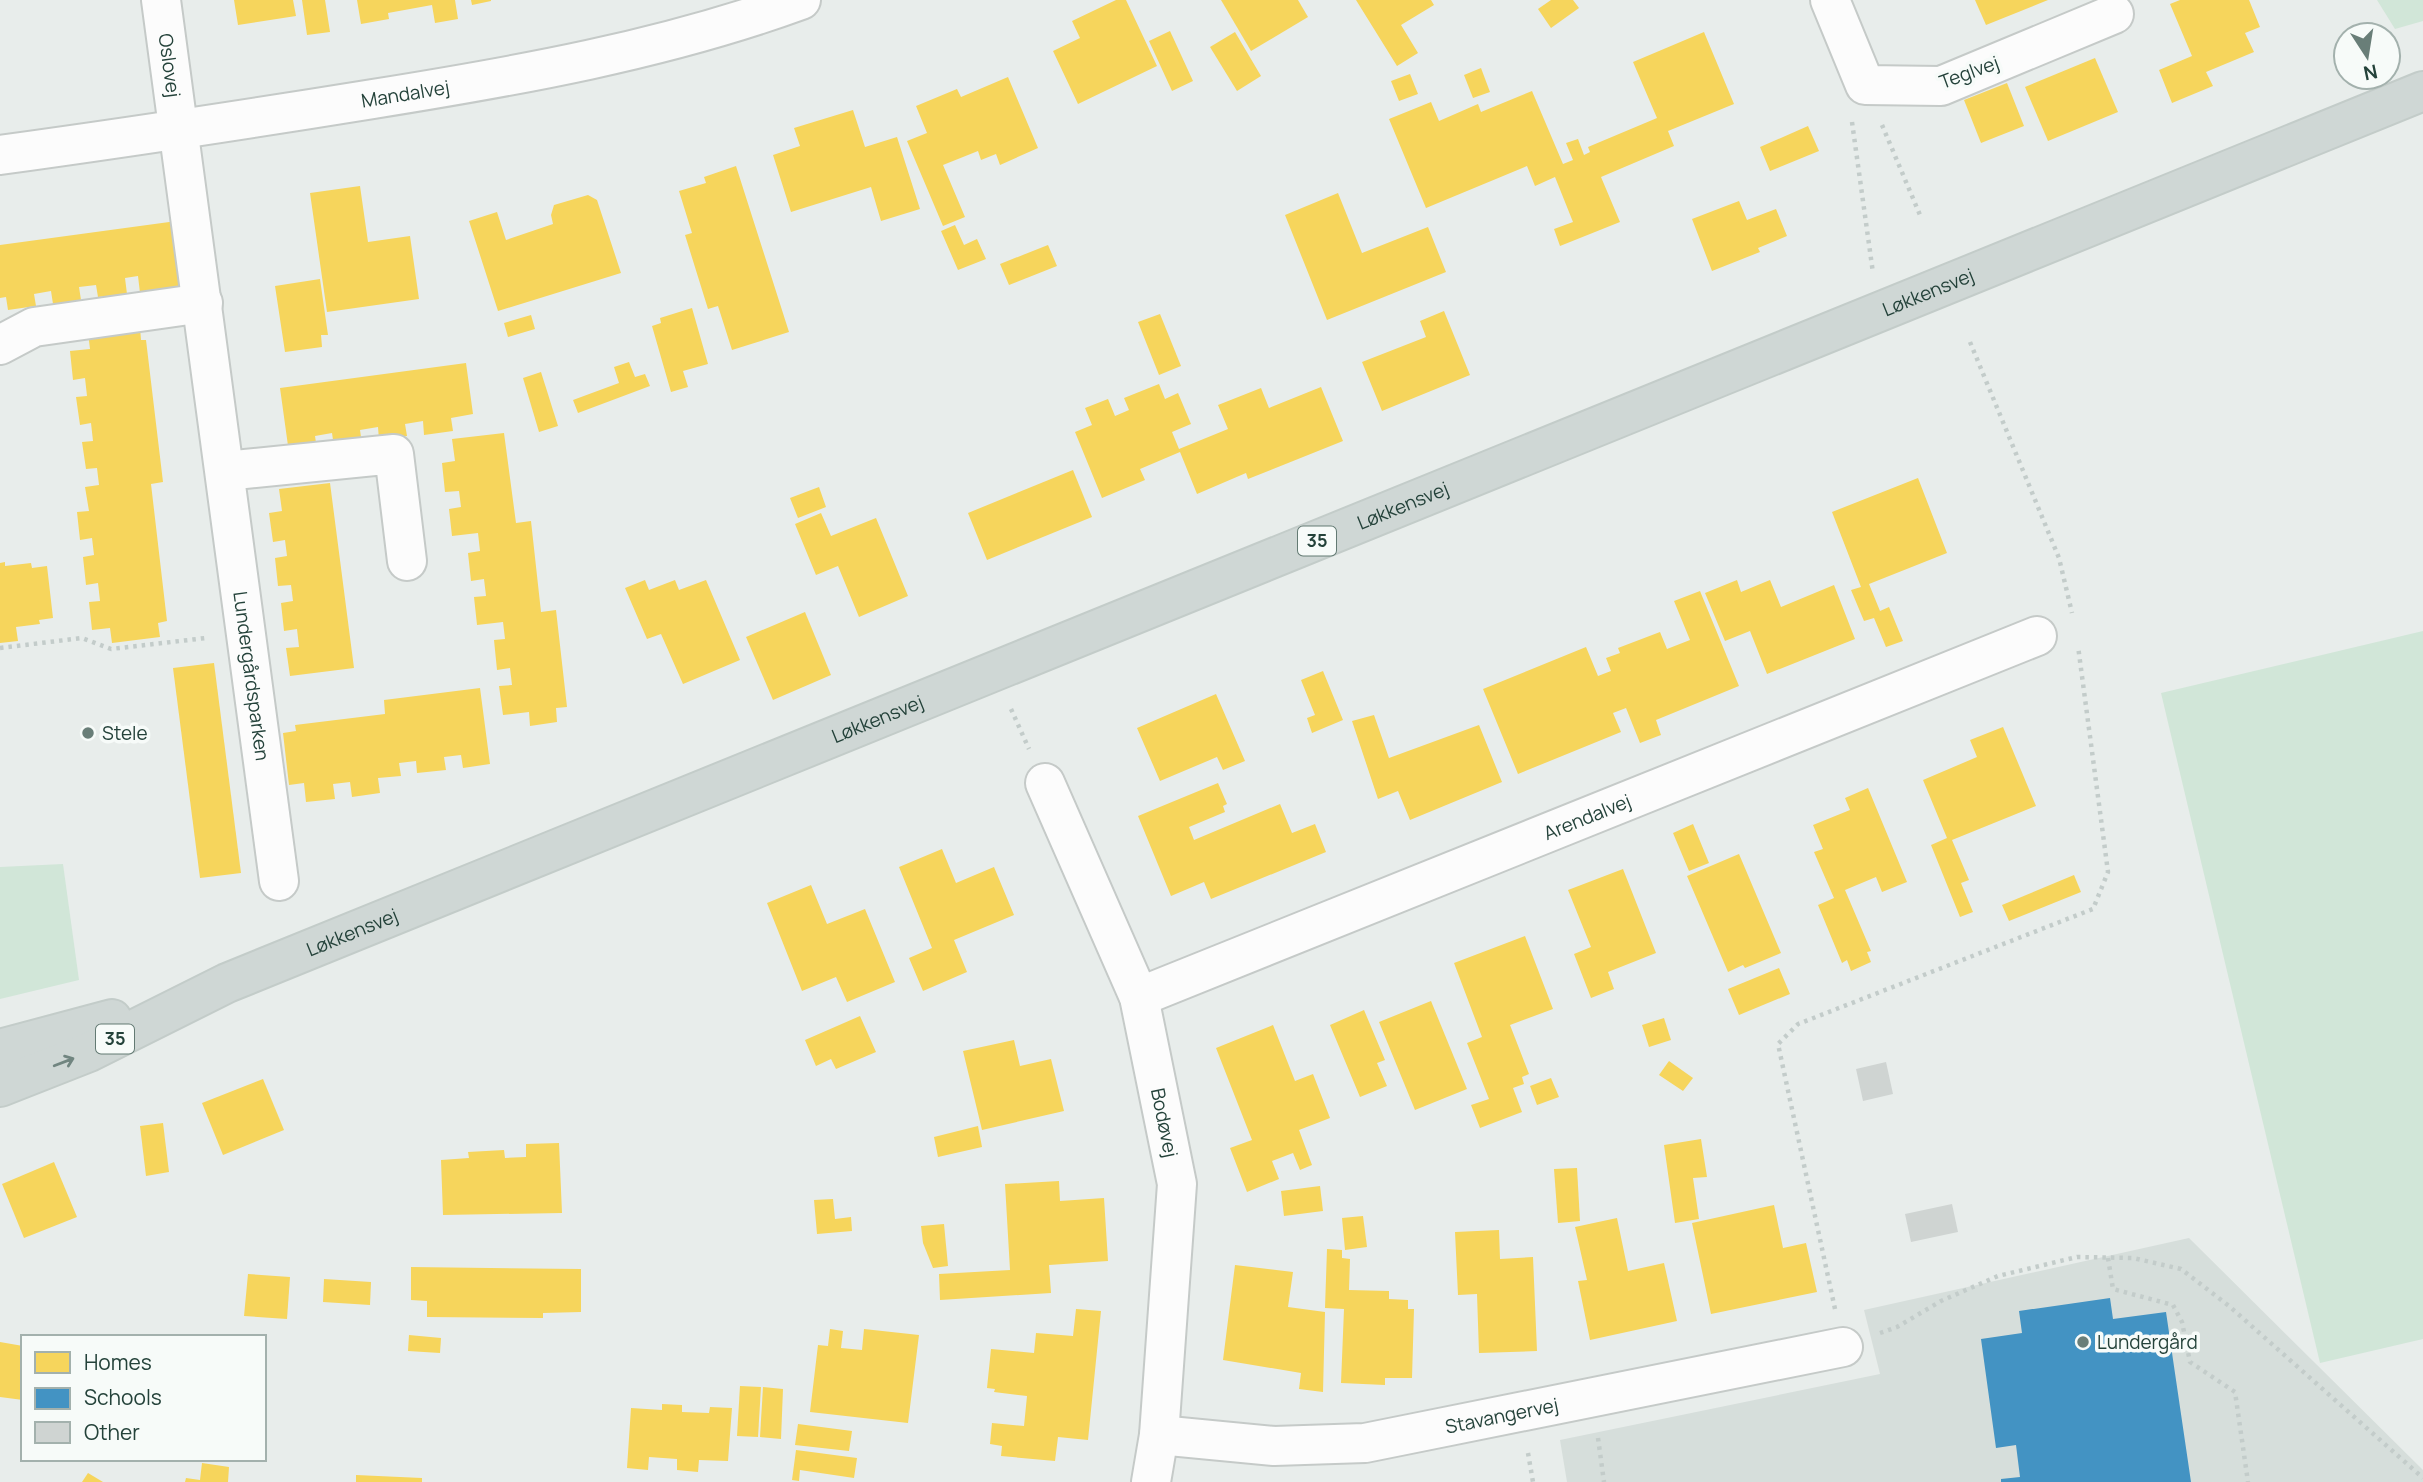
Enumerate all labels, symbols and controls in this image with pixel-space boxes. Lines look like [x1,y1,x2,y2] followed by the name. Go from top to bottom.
[2332,21,2402,91] north arrow
[153,32,187,99] street label: Oslovej
[1936,49,2002,95] street label: Teglvej
[2361,58,2380,87] text: N
[359,74,451,114] street label: Mandalvej
[1878,262,1978,322] street label: Løkkensvej
[1353,475,1452,536] street label: Løkkensvej
[1298,526,1336,556] road number: 35
[227,590,276,762] street label: Lundergårdsparken
[828,689,927,749] street label: Løkkensvej
[102,720,148,746] place label: Stele
[80,725,96,741] marker: Stele
[1540,788,1635,846] street label: Arendalvej
[303,902,402,962] street label: Løkkensvej
[96,1024,134,1054] road number: 35
[52,1055,74,1068] one-way arrow
[1145,1086,1184,1160] street label: Bodøvej
[2097,1329,2198,1355] place label: Lundergård
[2075,1334,2091,1350] marker: Lundergård
[21,1335,266,1461] legend
[84,1348,152,1376] text: Homes
[84,1383,162,1411] text: Schools
[1443,1391,1561,1440] street label: Stavangervej
[84,1418,140,1446] text: Other

